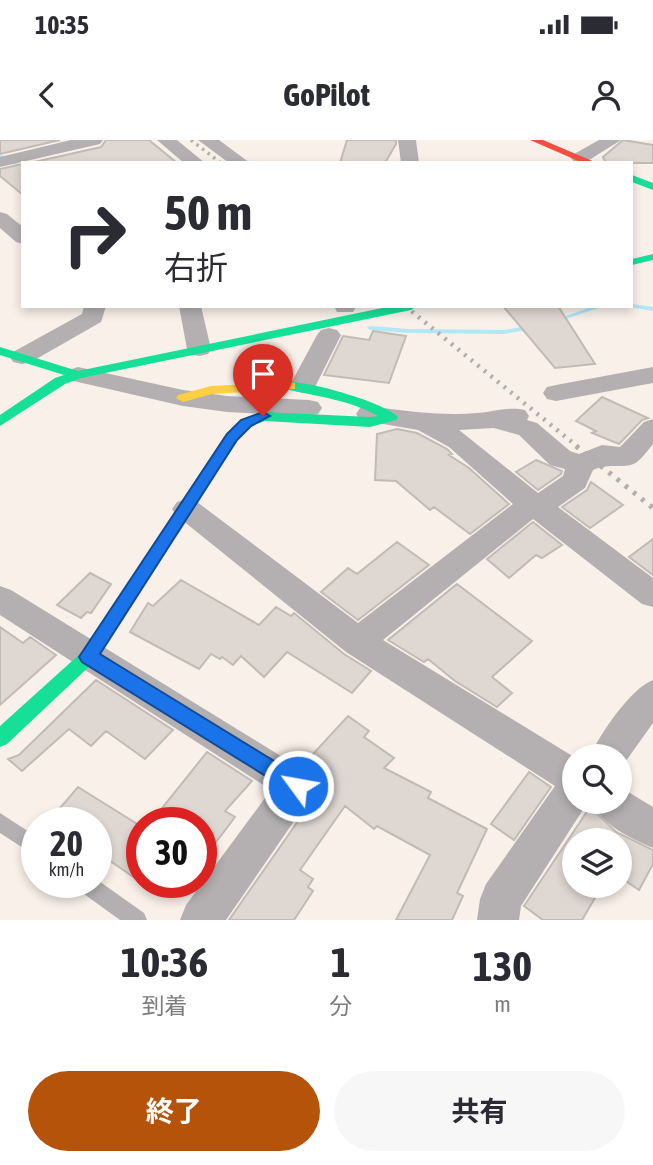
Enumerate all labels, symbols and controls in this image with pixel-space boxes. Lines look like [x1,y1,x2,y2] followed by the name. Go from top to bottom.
[35,10,89,40] text: 10:35
[28,76,66,114] icon: back
[283,76,370,113] text: GoPilot
[587,76,625,114] icon: person
[164,184,252,240] text: 50 m
[49,189,140,280] icon: right
[164,249,228,286] text: 右折
[233,344,293,416] pin
[244,355,282,393] icon: arrive
[562,744,632,898] map controls
[562,744,632,814] button: search
[261,749,335,823] position arrow
[126,807,217,898] speed limit sign: 30
[50,823,83,863] text: 20
[562,828,632,898] button: layers
[49,859,84,880] text: km/h
[121,938,208,986] text: 10:36
[331,938,350,986] text: 1
[473,942,532,990] text: 130
[494,991,511,1017] text: m
[142,993,188,1019] text: 到着
[329,993,352,1019] text: 分
[28,1071,320,1151] button: 終了
[334,1071,625,1151] button: 共有

